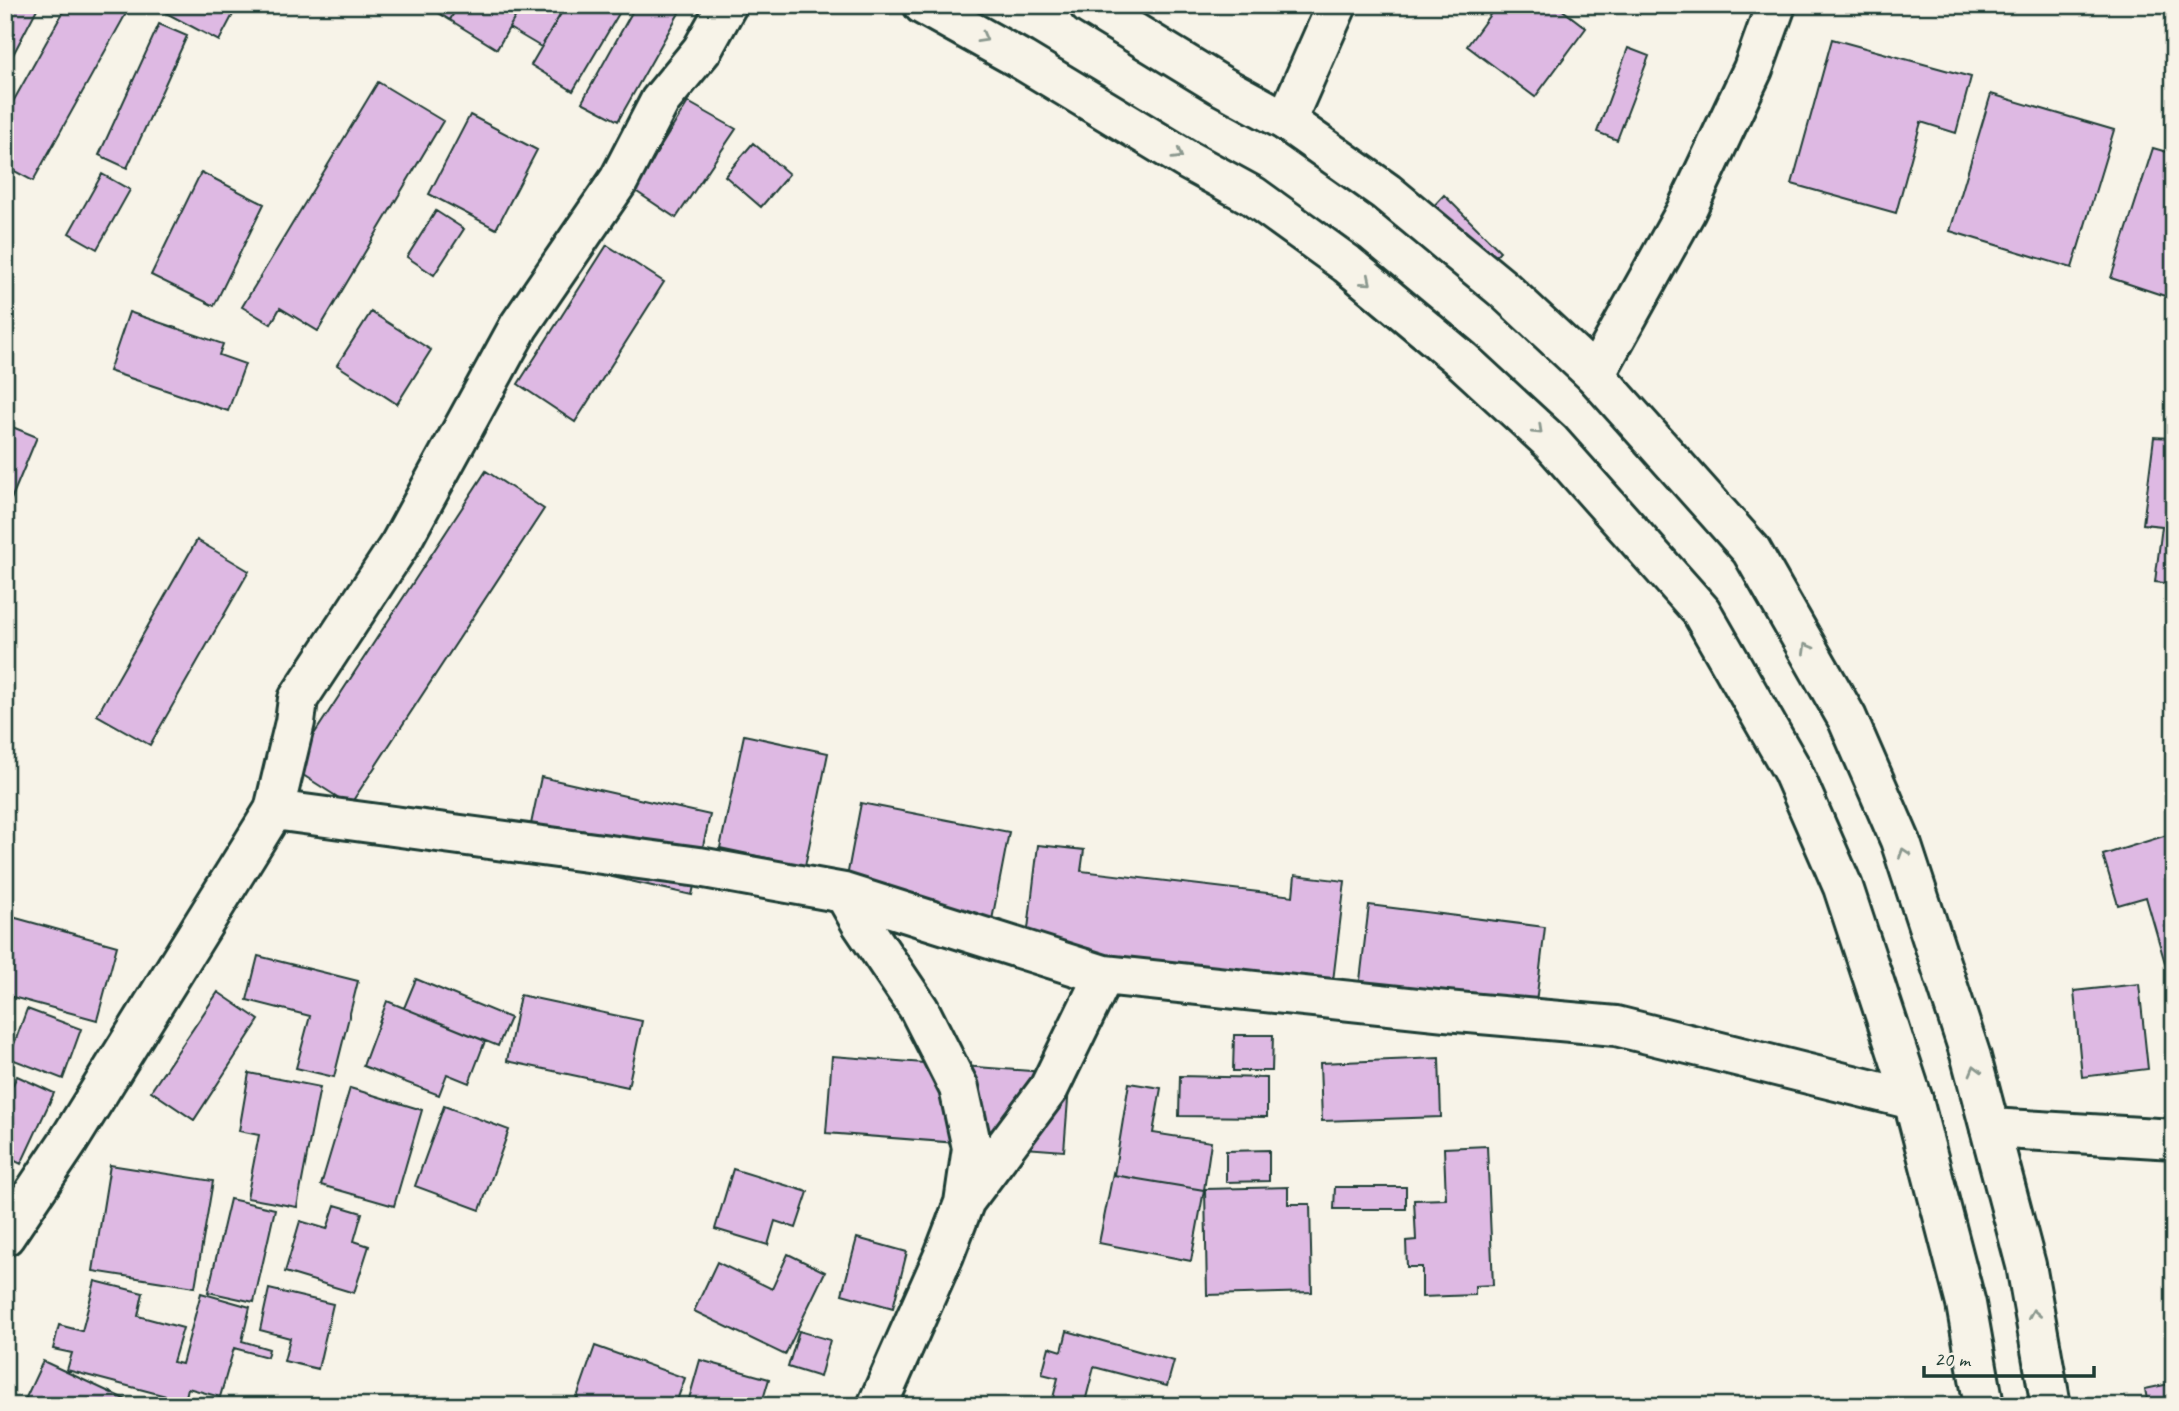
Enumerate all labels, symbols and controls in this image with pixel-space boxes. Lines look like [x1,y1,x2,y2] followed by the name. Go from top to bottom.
[975,30,988,43] one-way arrow
[1170,147,1183,160] one-way arrow
[1358,273,1371,285] one-way arrow
[1530,422,1543,435] one-way arrow
[1802,643,1815,656] one-way arrow
[1898,848,1913,860] one-way arrow
[1969,1064,1983,1076] one-way arrow
[2028,1309,2043,1321] one-way arrow
[1924,1334,2093,1378] scale bar
[1934,1346,1972,1372] text: 20 m

